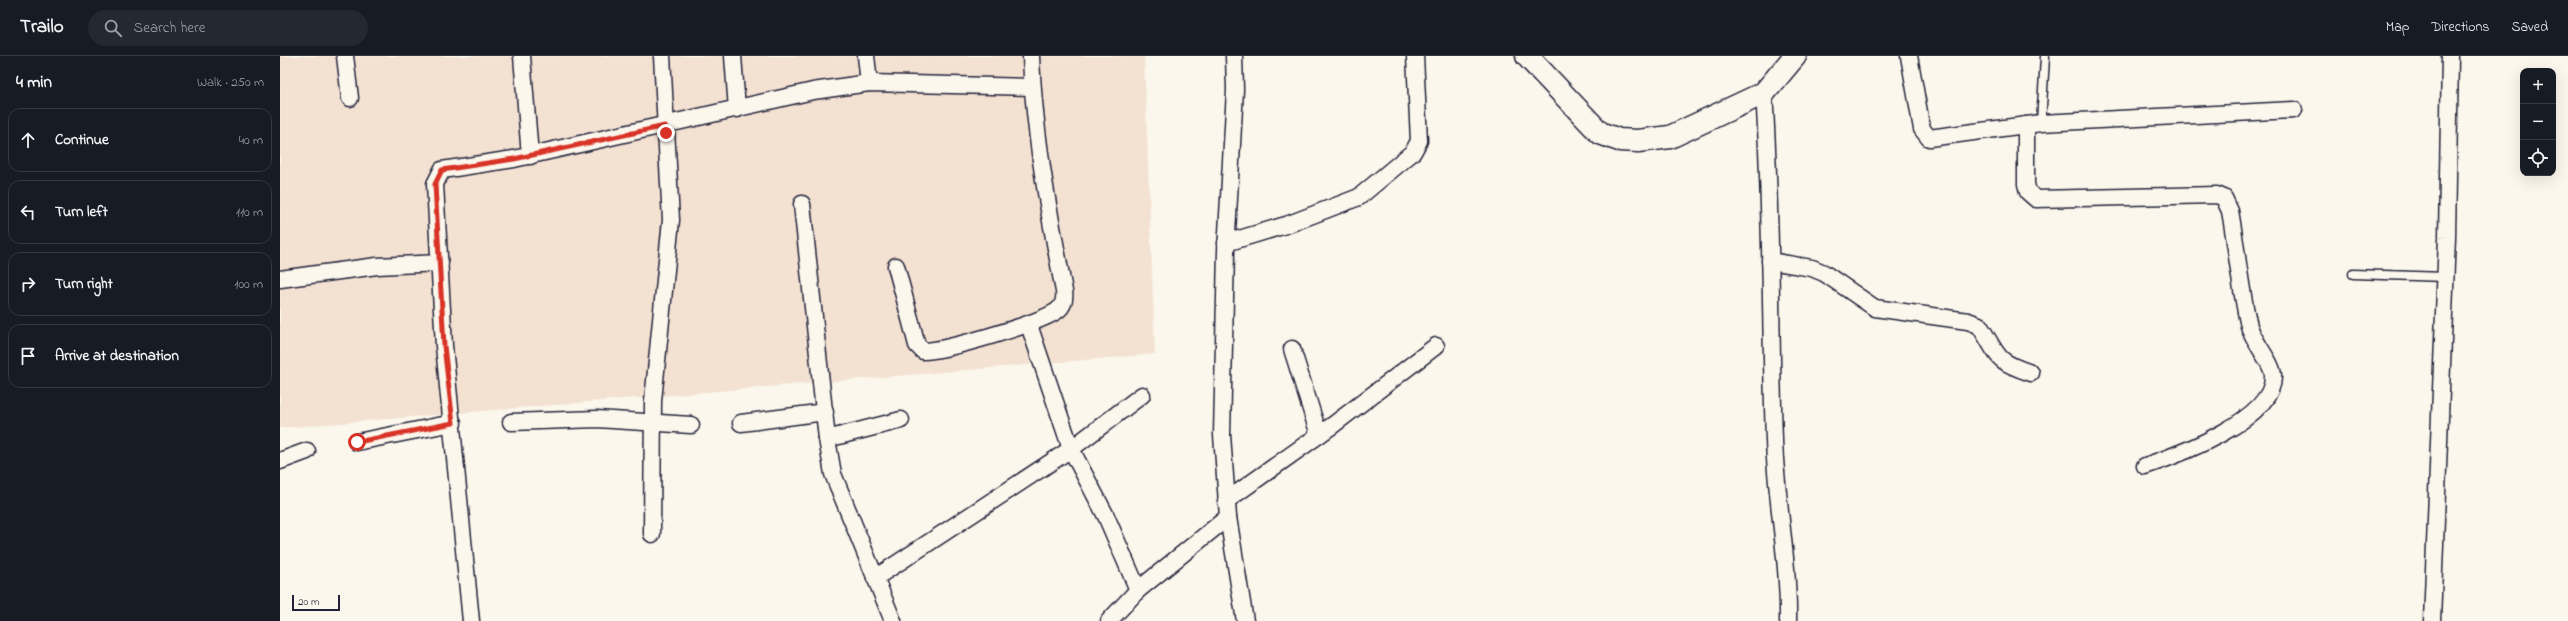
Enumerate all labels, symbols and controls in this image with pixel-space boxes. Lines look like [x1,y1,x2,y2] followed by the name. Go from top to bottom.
[88,10,368,46] search box
[20,14,64,41] text: Trailo
[102,17,124,39] icon: search
[134,17,205,39] text: Search here
[2386,17,2409,38] text: Map
[2431,17,2489,38] text: Directions
[2511,17,2548,38] text: Saved
[2520,68,2556,176] map controls
[2520,68,2556,104] button: +
[16,70,52,95] text: 4 min
[197,73,264,92] text: Walk · 250 m
[2520,104,2556,140] button: −
[657,124,675,142] route end
[17,129,39,151] icon: ahead
[55,129,109,151] text: Continue
[239,131,263,150] text: 40 m
[2520,140,2556,176] button: locate
[17,201,39,223] icon: left
[55,201,108,223] text: Turn left
[236,203,263,222] text: 110 m
[17,273,39,295] icon: right
[55,273,113,295] text: Turn right
[234,275,263,294] text: 100 m
[17,345,39,367] icon: arrive
[55,345,179,367] text: Arrive at destination
[348,433,366,451] route start
[292,593,340,612] scale bar
[298,594,320,610] text: 20 m

